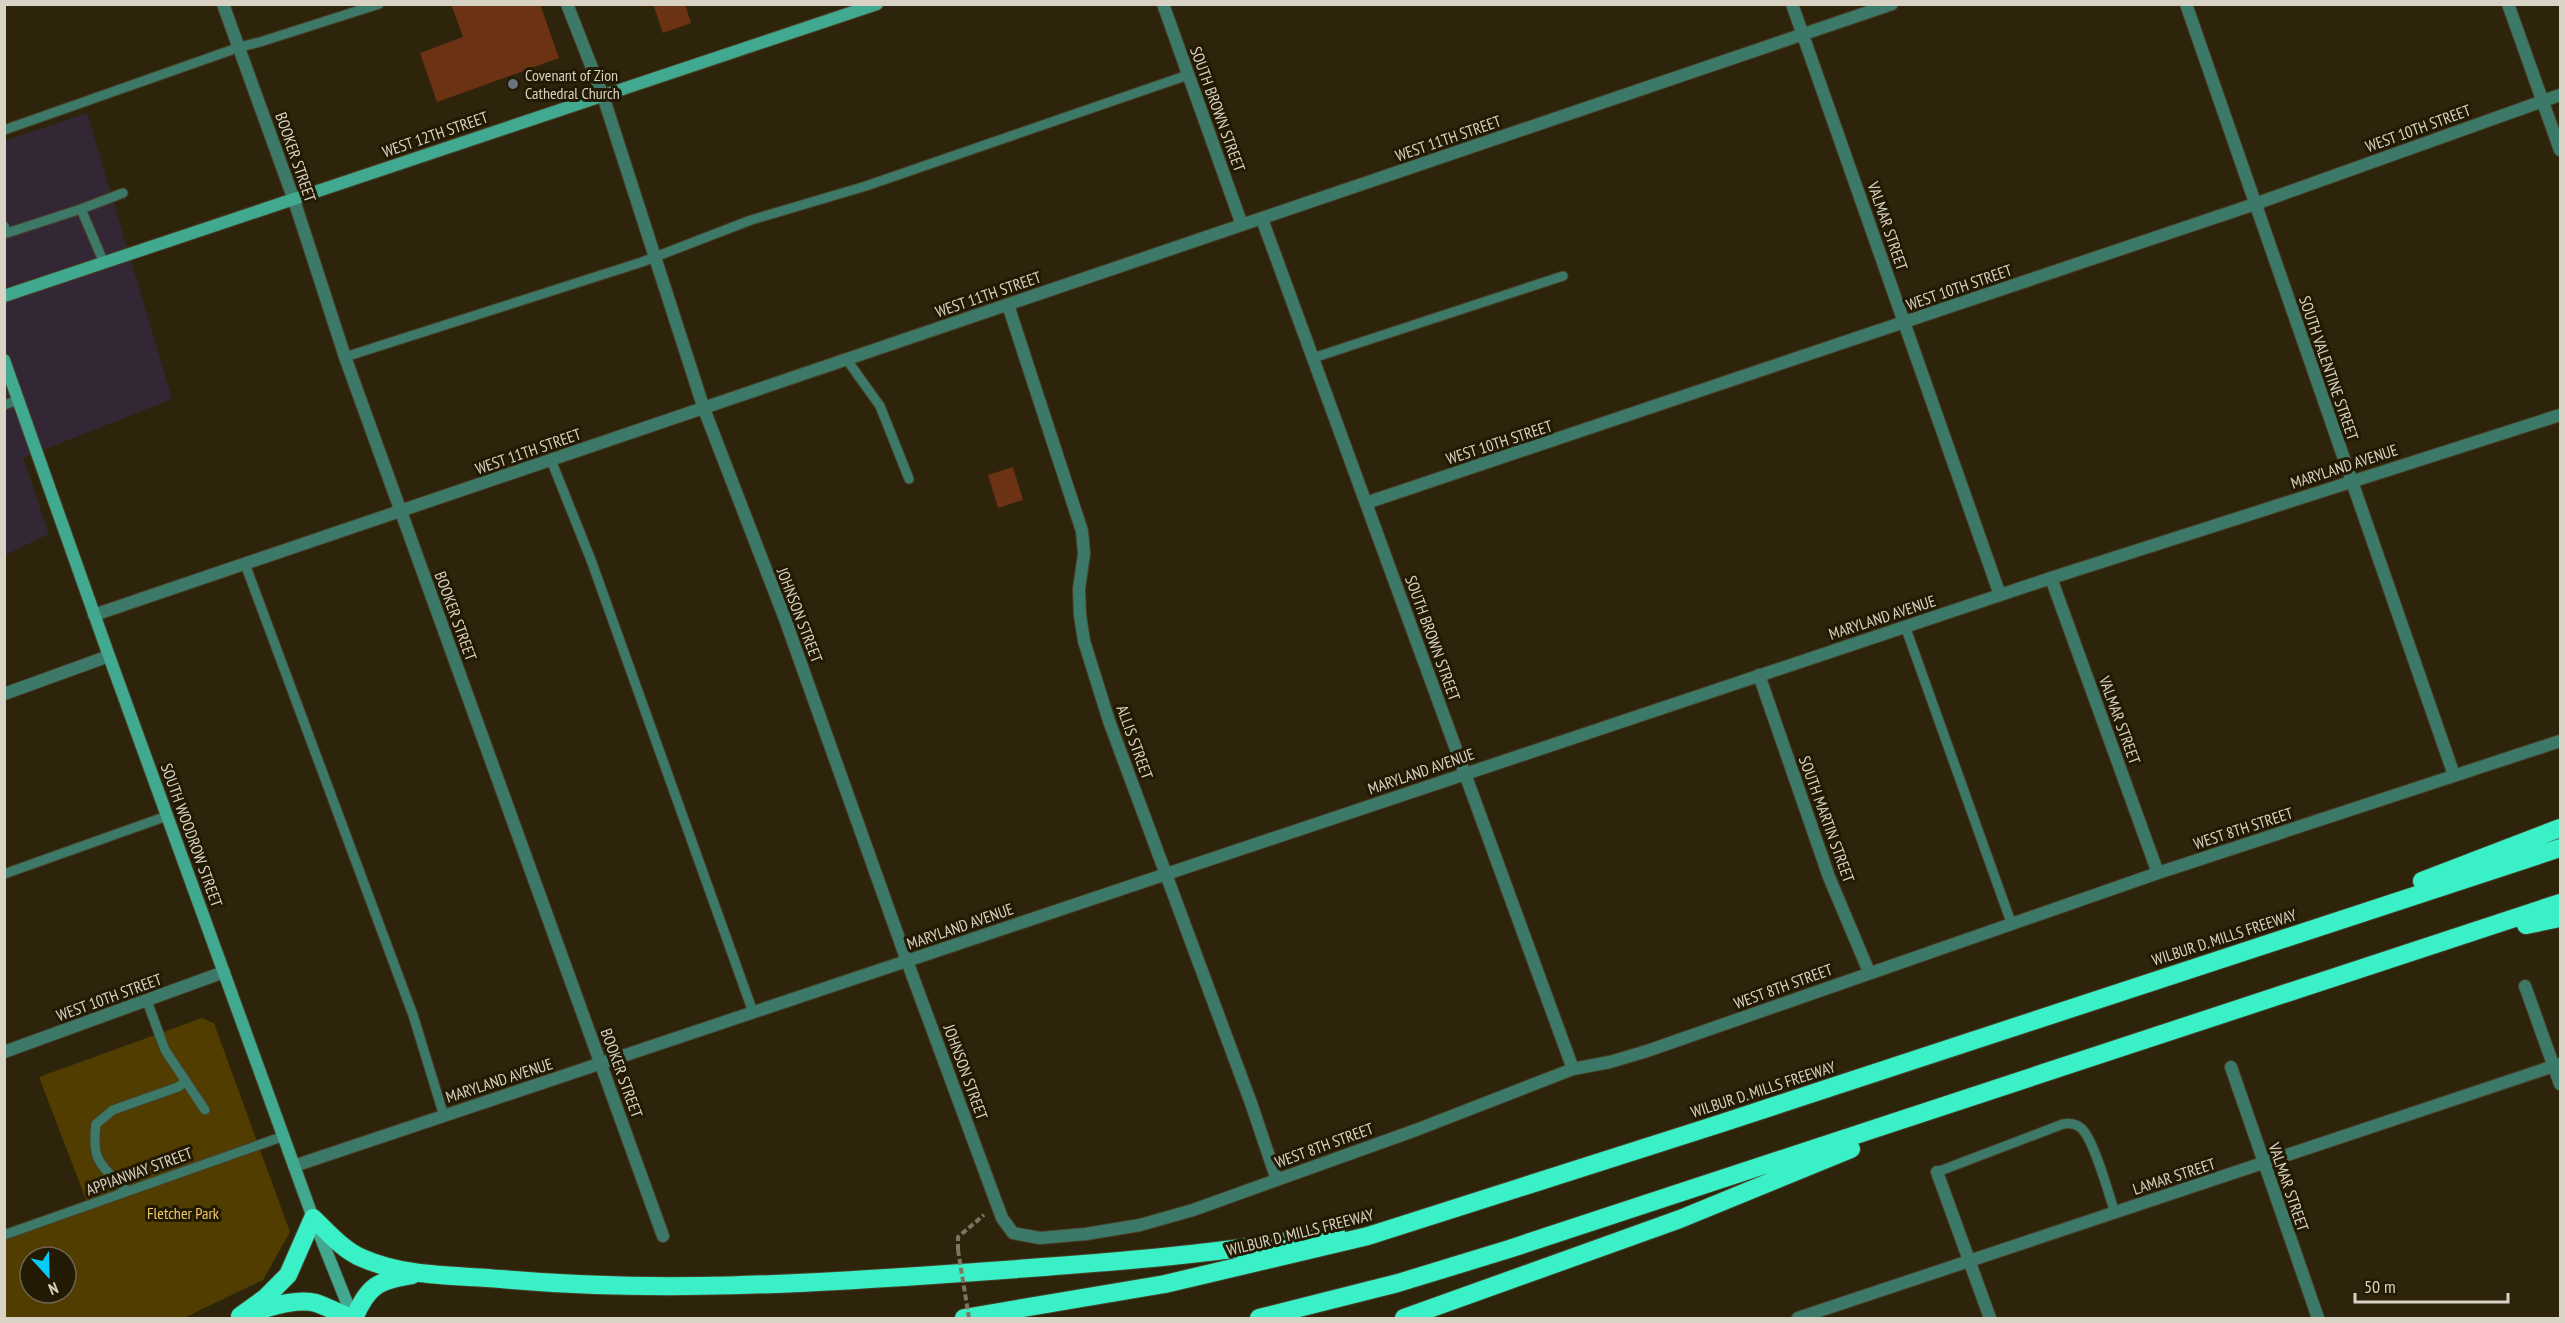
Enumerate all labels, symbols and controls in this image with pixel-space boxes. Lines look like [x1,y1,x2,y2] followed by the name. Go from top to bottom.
[1186,44,1250,174] street label: SOUTH BROWN STREET
[525,65,620,103] place label: Covenant of Zion Cathedral Church
[506,77,520,91] marker: Covenant of Zion Cathedral Church
[2363,100,2473,156] street label: WEST 10TH STREET
[379,107,491,161] street label: WEST 12TH STREET
[271,110,321,204] street label: BOOKER STREET
[1392,111,1504,165] street label: WEST 11TH STREET
[1863,178,1912,273] street label: VALMAR STREET
[1903,260,2015,314] street label: WEST 10TH STREET
[932,267,1044,321] street label: WEST 11TH STREET
[2295,293,2363,443] street label: SOUTH VALENTINE STREET
[1443,415,1555,469] street label: WEST 10TH STREET
[472,424,584,478] street label: WEST 11TH STREET
[2288,439,2400,493] street label: MARYLAND AVENUE
[772,564,827,665] street label: JOHNSON STREET
[431,569,481,663] street label: BOOKER STREET
[1401,573,1465,703] street label: SOUTH BROWN STREET
[1826,590,1938,644] street label: MARYLAND AVENUE
[2094,672,2145,767] street label: VALMAR STREET
[1112,702,1158,782] street label: ALLIS STREET
[1365,743,1477,799] street label: MARYLAND AVENUE
[1795,753,1859,885] street label: SOUTH MARTIN STREET
[157,760,227,910] street label: SOUTH WOODROW STREET
[2191,803,2295,853] street label: WEST 8TH STREET
[904,898,1016,954] street label: MARYLAND AVENUE
[2149,904,2300,970] street label: WILBUR D. MILLS FREEWAY
[1731,959,1835,1013] street label: WEST 8TH STREET
[54,969,164,1025] street label: WEST 10TH STREET
[939,1021,993,1122] street label: JOHNSON STREET
[597,1026,647,1120] street label: BOOKER STREET
[443,1053,555,1107] street label: MARYLAND AVENUE
[1688,1056,1839,1122] street label: WILBUR D. MILLS FREEWAY
[1272,1118,1376,1172] street label: WEST 8TH STREET
[2264,1139,2313,1234] street label: VALMAR STREET
[83,1142,195,1200] street label: APPIANWAY STREET
[2130,1153,2218,1199] street label: LAMAR STREET
[147,1203,220,1223] park label: Fletcher Park
[1224,1204,1376,1260] street label: WILBUR D. MILLS FREEWAY
[18,1245,78,1305] north arrow
[2355,1266,2508,1304] scale bar
[2364,1275,2396,1298] text: 50 m
[46,1278,61,1300] text: N

